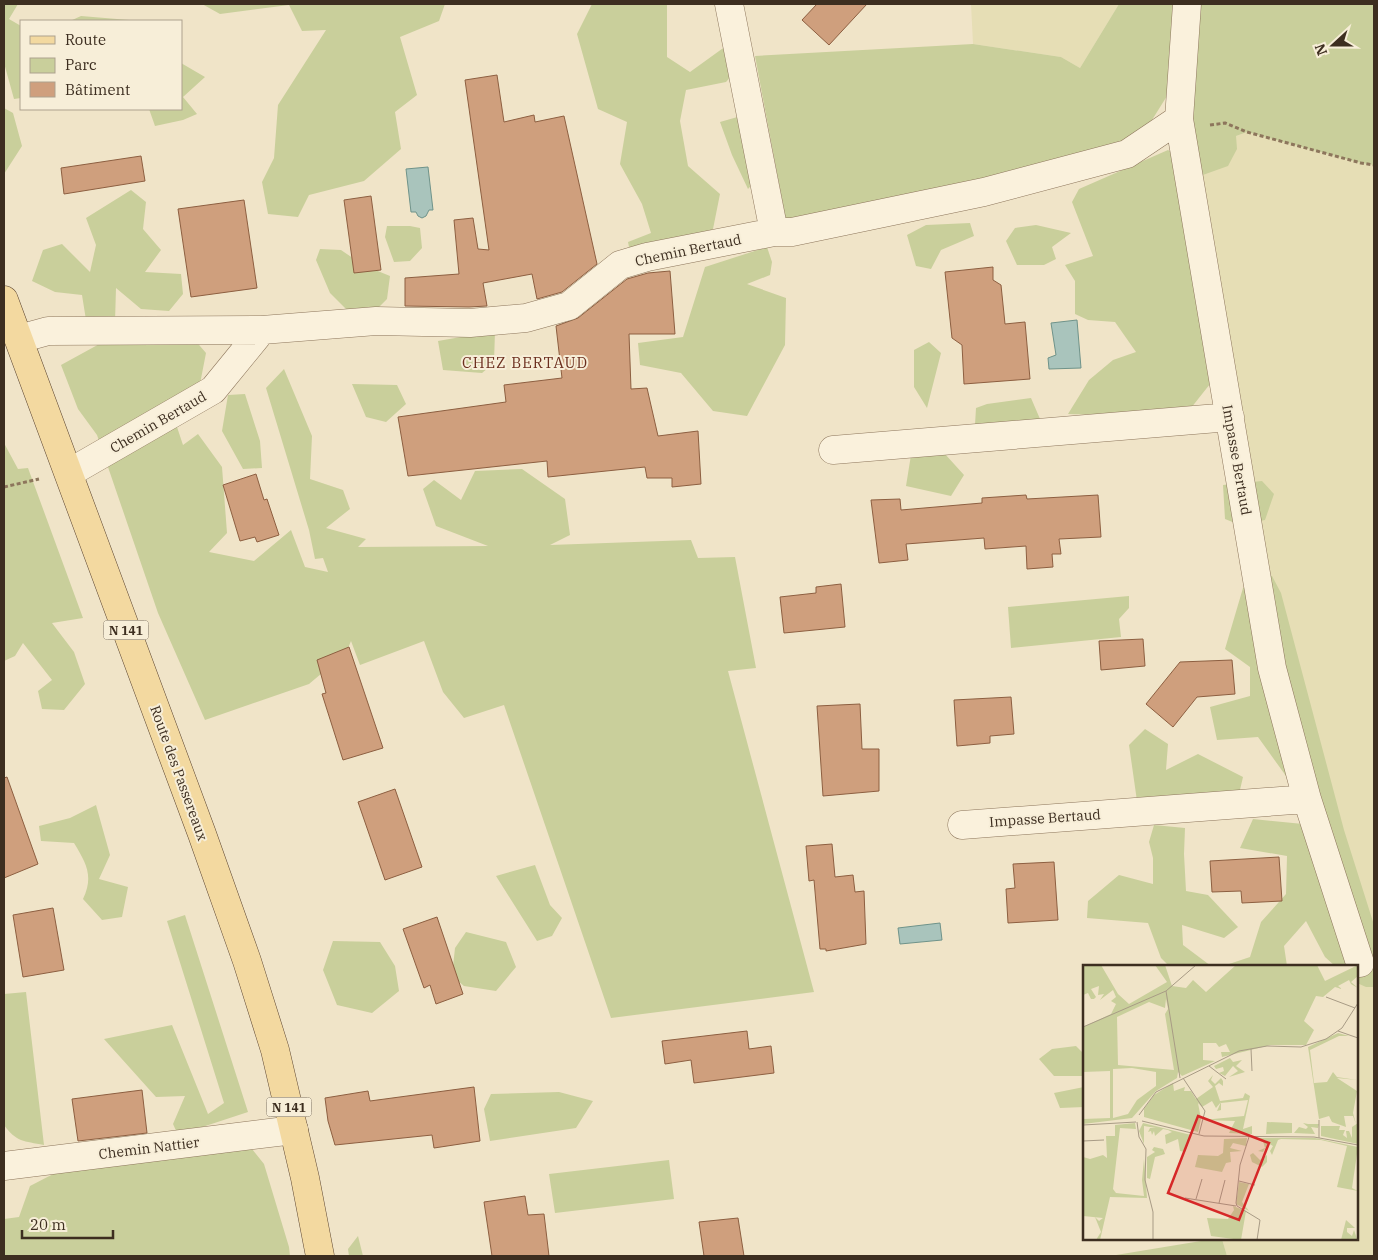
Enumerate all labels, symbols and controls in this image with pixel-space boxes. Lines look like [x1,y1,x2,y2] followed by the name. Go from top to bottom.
[20,20,182,110] legend
[1308,20,1358,70] north arrow
[65,30,106,49] text: Route
[1310,41,1331,58] text: N
[65,55,97,74] text: Parc
[65,80,130,99] text: Bâtiment
[633,230,743,270] street label: Chemin Bertaud
[462,353,588,372] district label: CHEZ BERTAUD
[107,387,210,457] street label: Chemin Bertaud
[1218,403,1256,517] street label: Impasse Bertaud
[104,620,148,640] road number: N 141
[146,703,212,843] street label: Route des Passereaux
[989,805,1102,831] street label: Impasse Bertaud
[1083,965,1358,1240] inset map
[266,1098,312,1116] road number: N 141
[98,1133,201,1163] street label: Chemin Nattier
[22,1208,114,1240] scale bar
[30,1215,66,1234] text: 20 m

